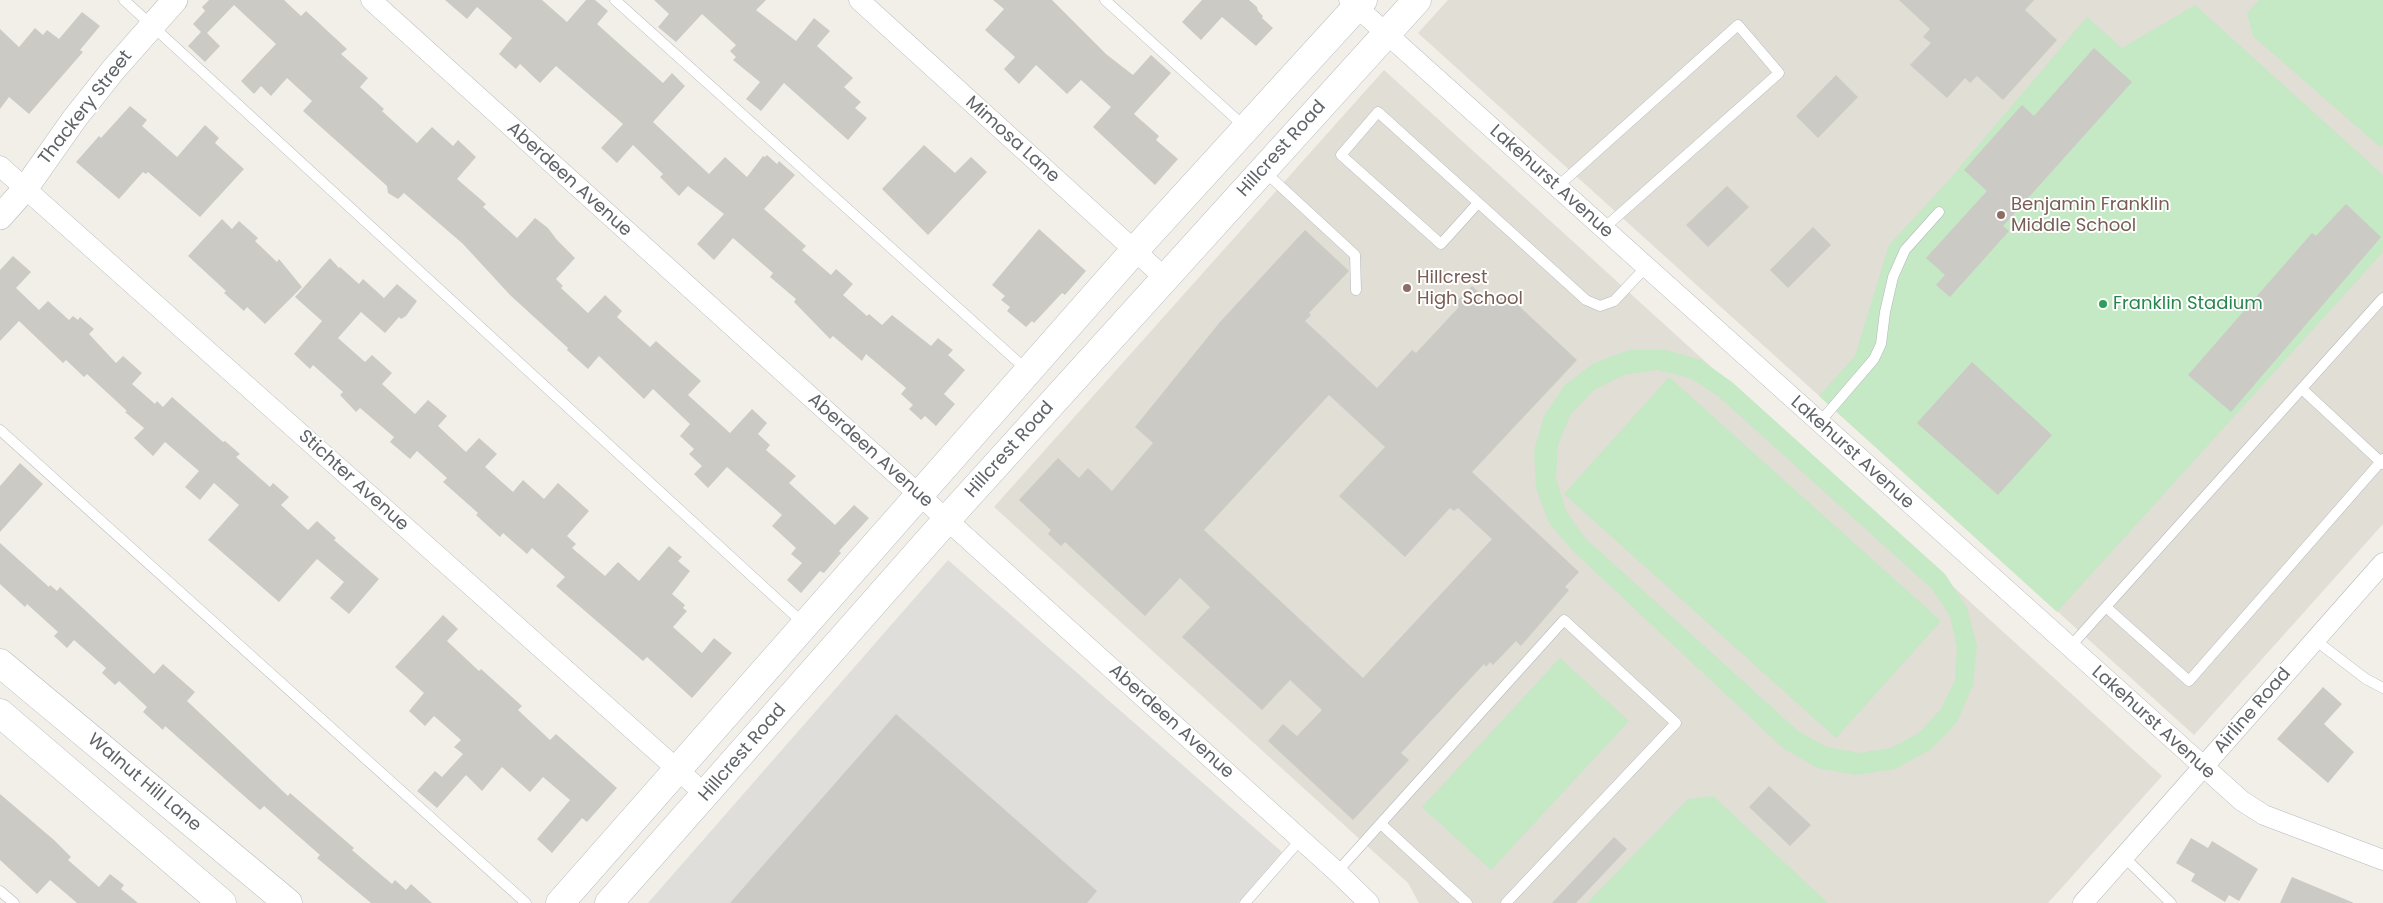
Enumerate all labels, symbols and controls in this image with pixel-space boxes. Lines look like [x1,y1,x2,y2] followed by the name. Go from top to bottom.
[35,47,137,169] street label: Thackery Street
[961,92,1063,188] street label: Mimosa Lane
[1233,96,1331,202] street label: Hillcrest Road
[502,118,636,242] street label: Aberdeen Avenue
[1485,121,1617,243] street label: Lakehurst Avenue
[2011,194,2170,236] place label: Benjamin Franklin Middle School
[1995,209,2007,221] marker: Benjamin Franklin Middle School
[1417,267,1523,310] place label: Hillcrest High School
[1401,282,1413,294] marker: Hillcrest High School
[2113,293,2263,315] place label: Franklin Stadium
[2097,298,2109,310] marker: Franklin Stadium
[803,389,937,513] street label: Aberdeen Avenue
[1786,392,1918,514] street label: Lakehurst Avenue
[961,397,1059,503] street label: Hillcrest Road
[293,426,413,536] street label: Stichter Avenue
[1104,660,1238,784] street label: Aberdeen Avenue
[2087,662,2219,784] street label: Lakehurst Avenue
[2210,664,2296,758] street label: Airline Road
[695,700,791,806] street label: Hillcrest Road
[83,729,205,837] street label: Walnut Hill Lane

